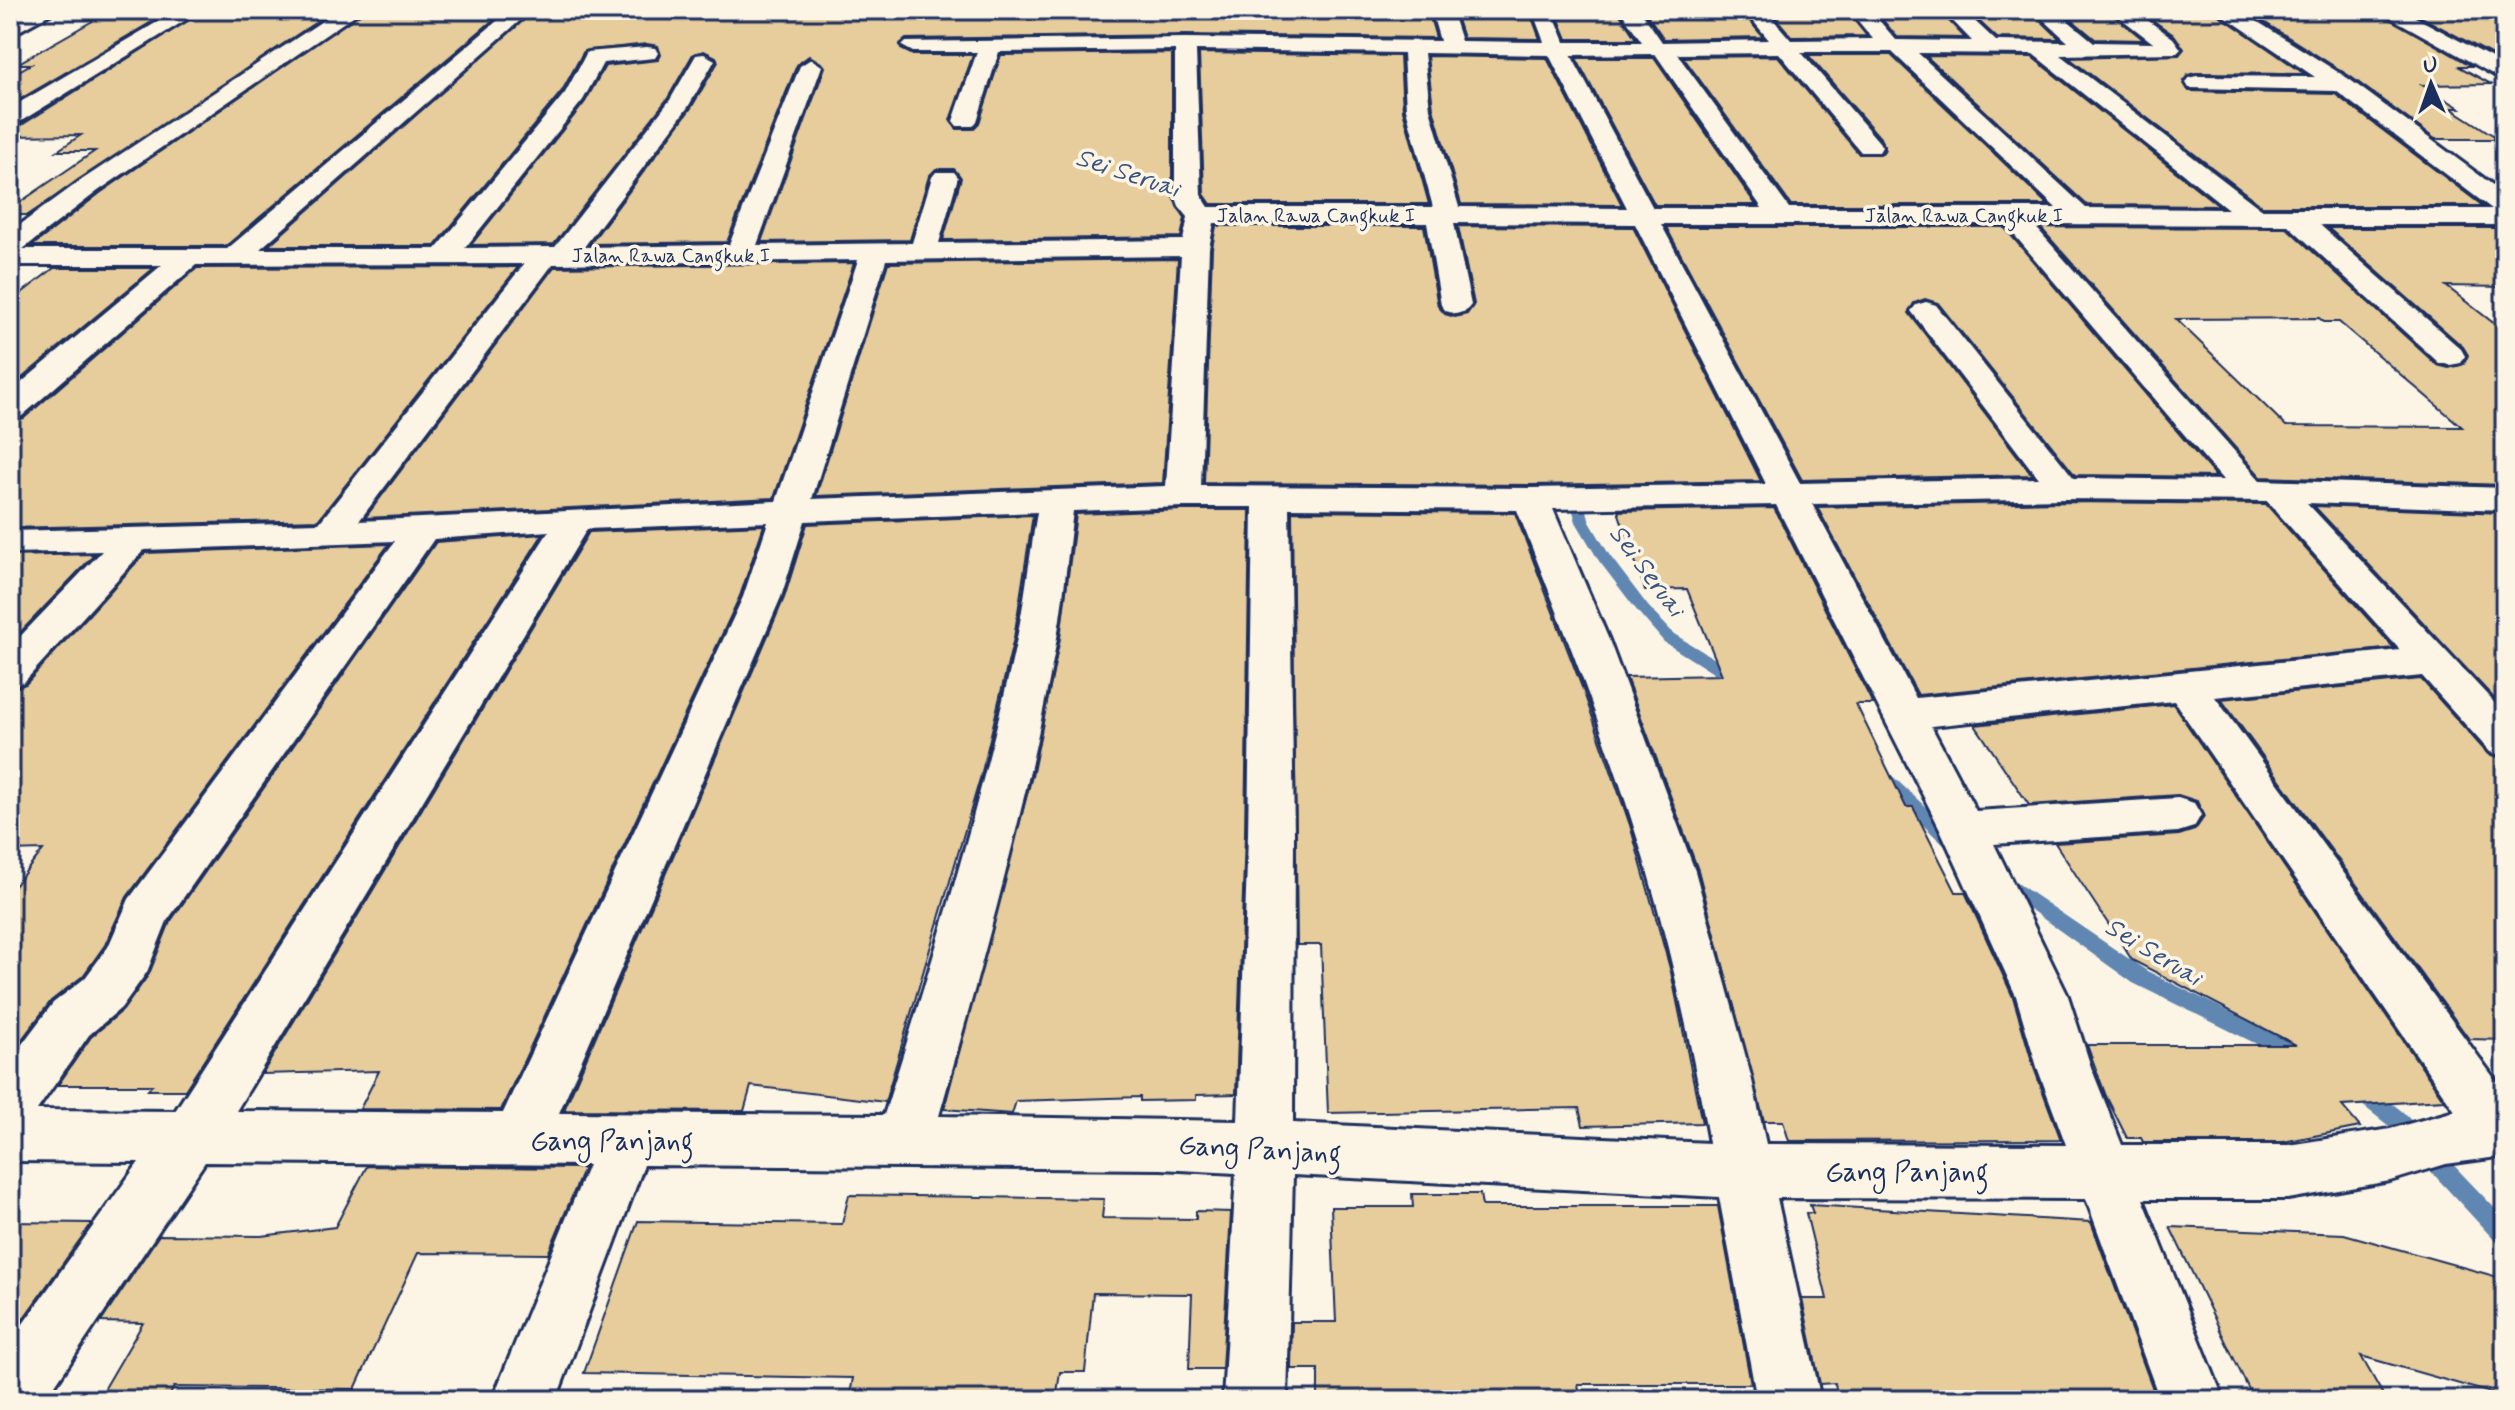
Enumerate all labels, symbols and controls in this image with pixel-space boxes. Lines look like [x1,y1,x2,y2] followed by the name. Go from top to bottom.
[2391,44,2471,124] north arrow
[2423,52,2438,80] text: U
[1071,141,1186,207] water label: Sei Seruai
[1217,203,1415,232] street label: Jalan Rawa Cangkuk I
[1865,203,2063,232] street label: Jalan Rawa Cangkuk I
[572,243,770,272] street label: Jalan Rawa Cangkuk I
[1601,518,1694,626] water label: Sei Seruai
[2098,910,2210,996] water label: Sei Seruai
[530,1124,694,1164] street label: Gang Panjang
[1177,1128,1342,1176] street label: Gang Panjang
[1825,1155,1989,1195] street label: Gang Panjang

